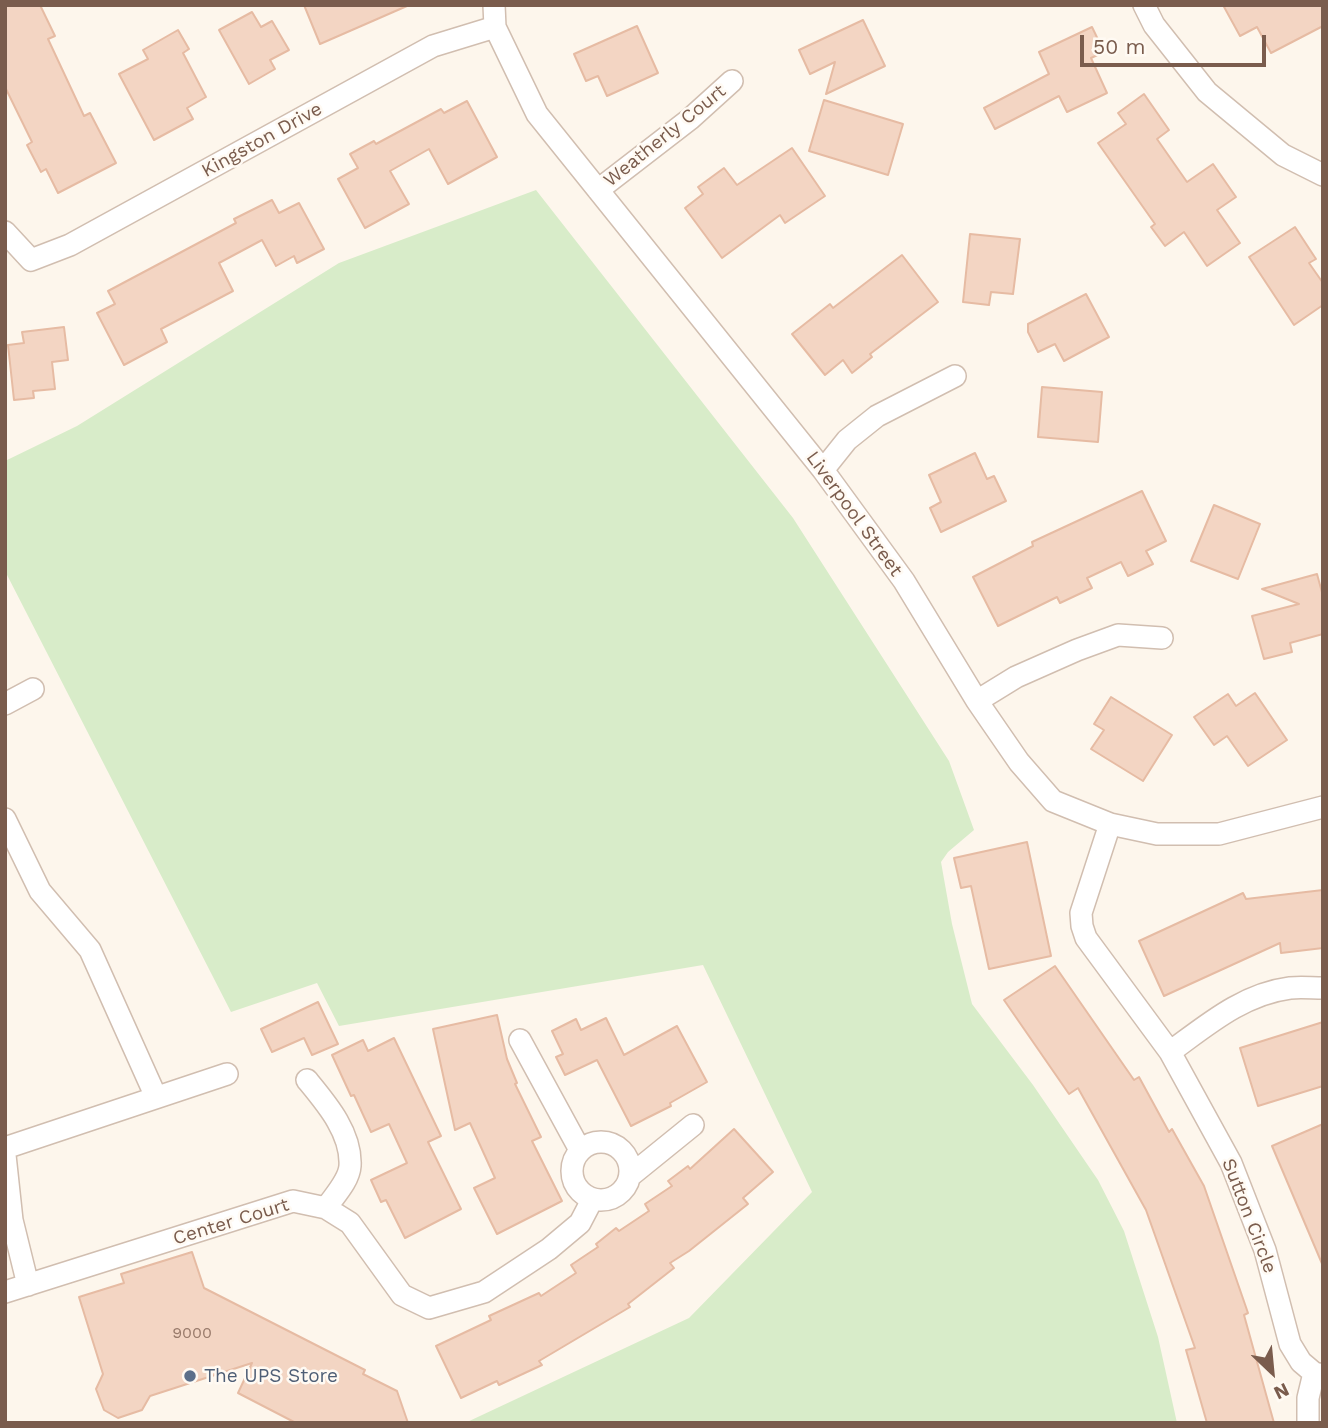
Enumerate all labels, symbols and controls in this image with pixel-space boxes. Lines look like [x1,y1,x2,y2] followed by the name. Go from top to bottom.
[1083,21,1268,65] scale bar
[1093,34,1145,59] text: 50 m
[599,80,731,192] street label: Weatherly Court
[198,97,326,183] street label: Kingston Drive
[801,447,907,581] street label: Liverpool Street
[1217,1155,1281,1277] street label: Sutton Circle
[170,1194,292,1250] street label: Center Court
[172,1323,212,1343] house number: 9000
[1237,1337,1307,1407] north arrow
[204,1365,338,1387] place label: The UPS Store
[182,1368,198,1384] marker: The UPS Store
[1270,1378,1293,1405] text: N

